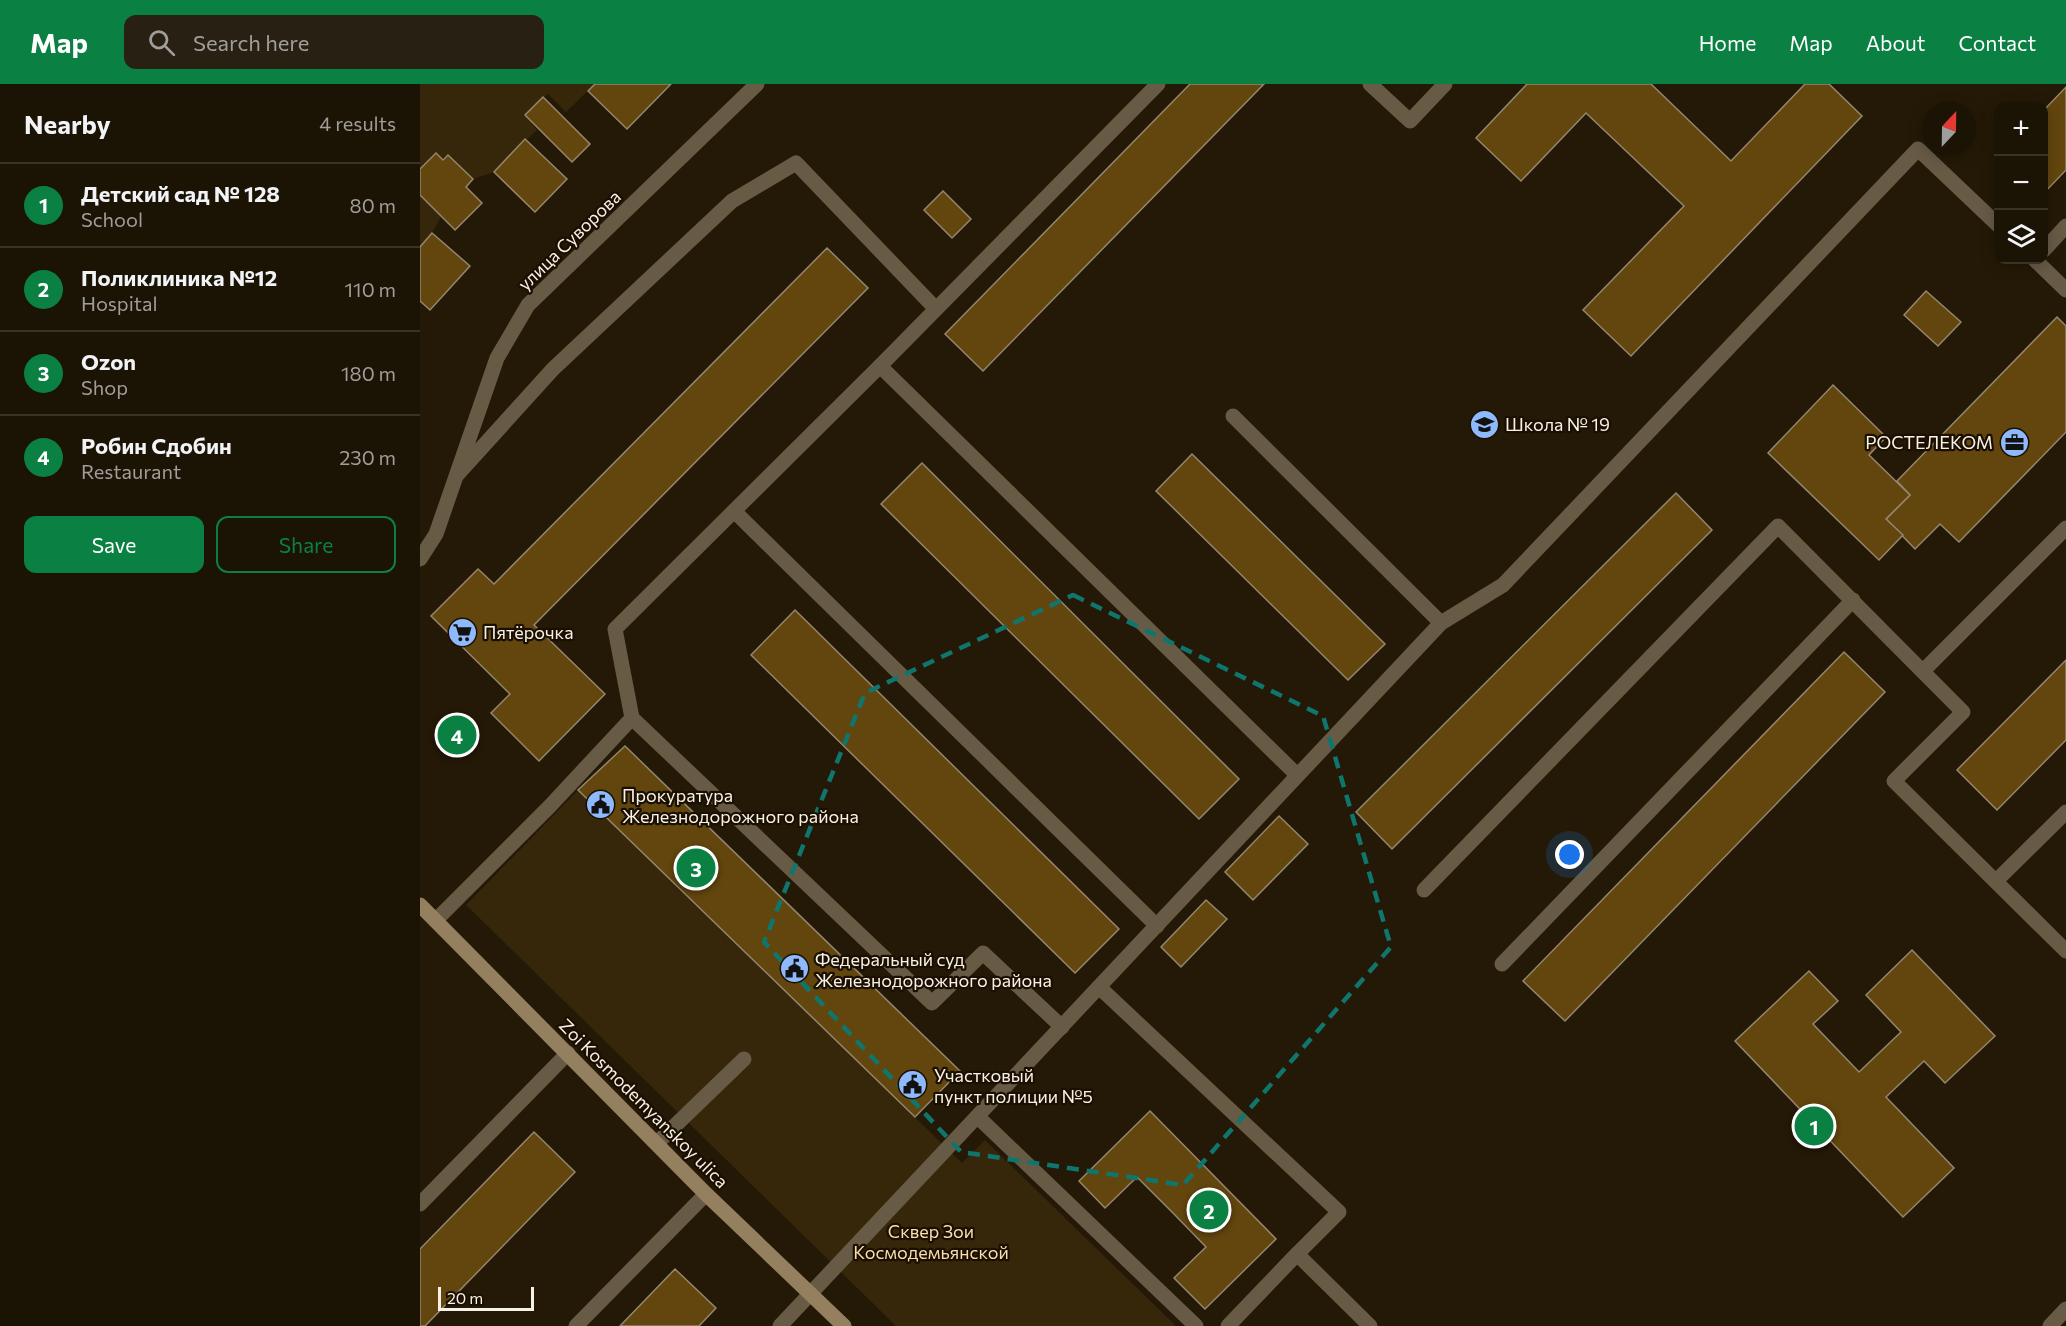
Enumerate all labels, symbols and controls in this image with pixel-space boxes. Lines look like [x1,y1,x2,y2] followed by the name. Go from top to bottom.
[124,15,544,69] search box
[30,25,88,59] text: Map
[145,26,178,59] icon: search
[193,29,309,56] text: Search here
[1699,30,1756,55] text: Home
[1789,30,1833,55] text: Map
[1866,30,1925,55] text: About
[1958,30,2036,55] text: Contact
[1922,102,1976,156] north arrow
[1994,102,2048,264] map controls
[1994,102,2048,156] button: +
[24,108,111,139] text: Nearby
[319,111,396,135] text: 4 results
[1994,156,2048,210] button: −
[81,180,280,207] text: Детский сад № 128
[513,185,625,295] street label: улица Суворова
[39,193,48,217] text: 1
[350,193,396,217] text: 80 m
[81,207,143,231] text: School
[1994,210,2048,264] button: layers
[81,264,277,291] text: Поликлиника №12
[38,277,49,301] text: 2
[345,277,396,301] text: 110 m
[81,291,158,315] text: Hospital
[81,348,136,375] text: Ozon
[38,361,49,385] text: 3
[341,361,396,385] text: 180 m
[81,375,128,399] text: Shop
[1468,408,1500,440] school or university icon: Школа № 19
[1505,413,1610,435] place label: Школа № 19
[1998,426,2030,458] office icon: РОСТЕЛЕКОМ
[1865,431,1993,453] place label: РОСТЕЛЕКОМ
[81,432,232,459] text: Робин Сдобин
[37,445,50,469] text: 4
[339,445,396,469] text: 230 m
[81,459,181,483] text: Restaurant
[24,516,204,573] button: Save
[216,516,396,573] button: Share
[446,616,478,648] supermarket icon: Пятёрочка
[483,621,574,643] place label: Пятёрочка
[438,712,477,758] pin: 4
[622,784,859,827] place label: Прокуратура Железнодорожного района
[585,789,617,821] public building icon: Прокуратура Железнодорожного района
[1555,840,1584,869] your location
[676,846,716,890] pin: 3
[815,948,1052,991] place label: Федеральный суд Железнодорожного района
[778,953,810,985] public building icon: Федеральный суд Железнодорожного района
[555,1014,733,1192] street label: Zoi Kosmodemyanskoy ulica
[934,1064,1093,1107] place label: Участковый пункт полиции №5
[897,1069,929,1101] public building icon: Участковый пункт полиции №5
[1794,1104,1834,1148] pin: 1
[1190,1188,1228,1232] pin: 2
[853,1220,1009,1263] park label: Сквер Зои Космодемьянской
[438,1284,534,1312] scale bar
[447,1288,483,1307] text: 20 m

